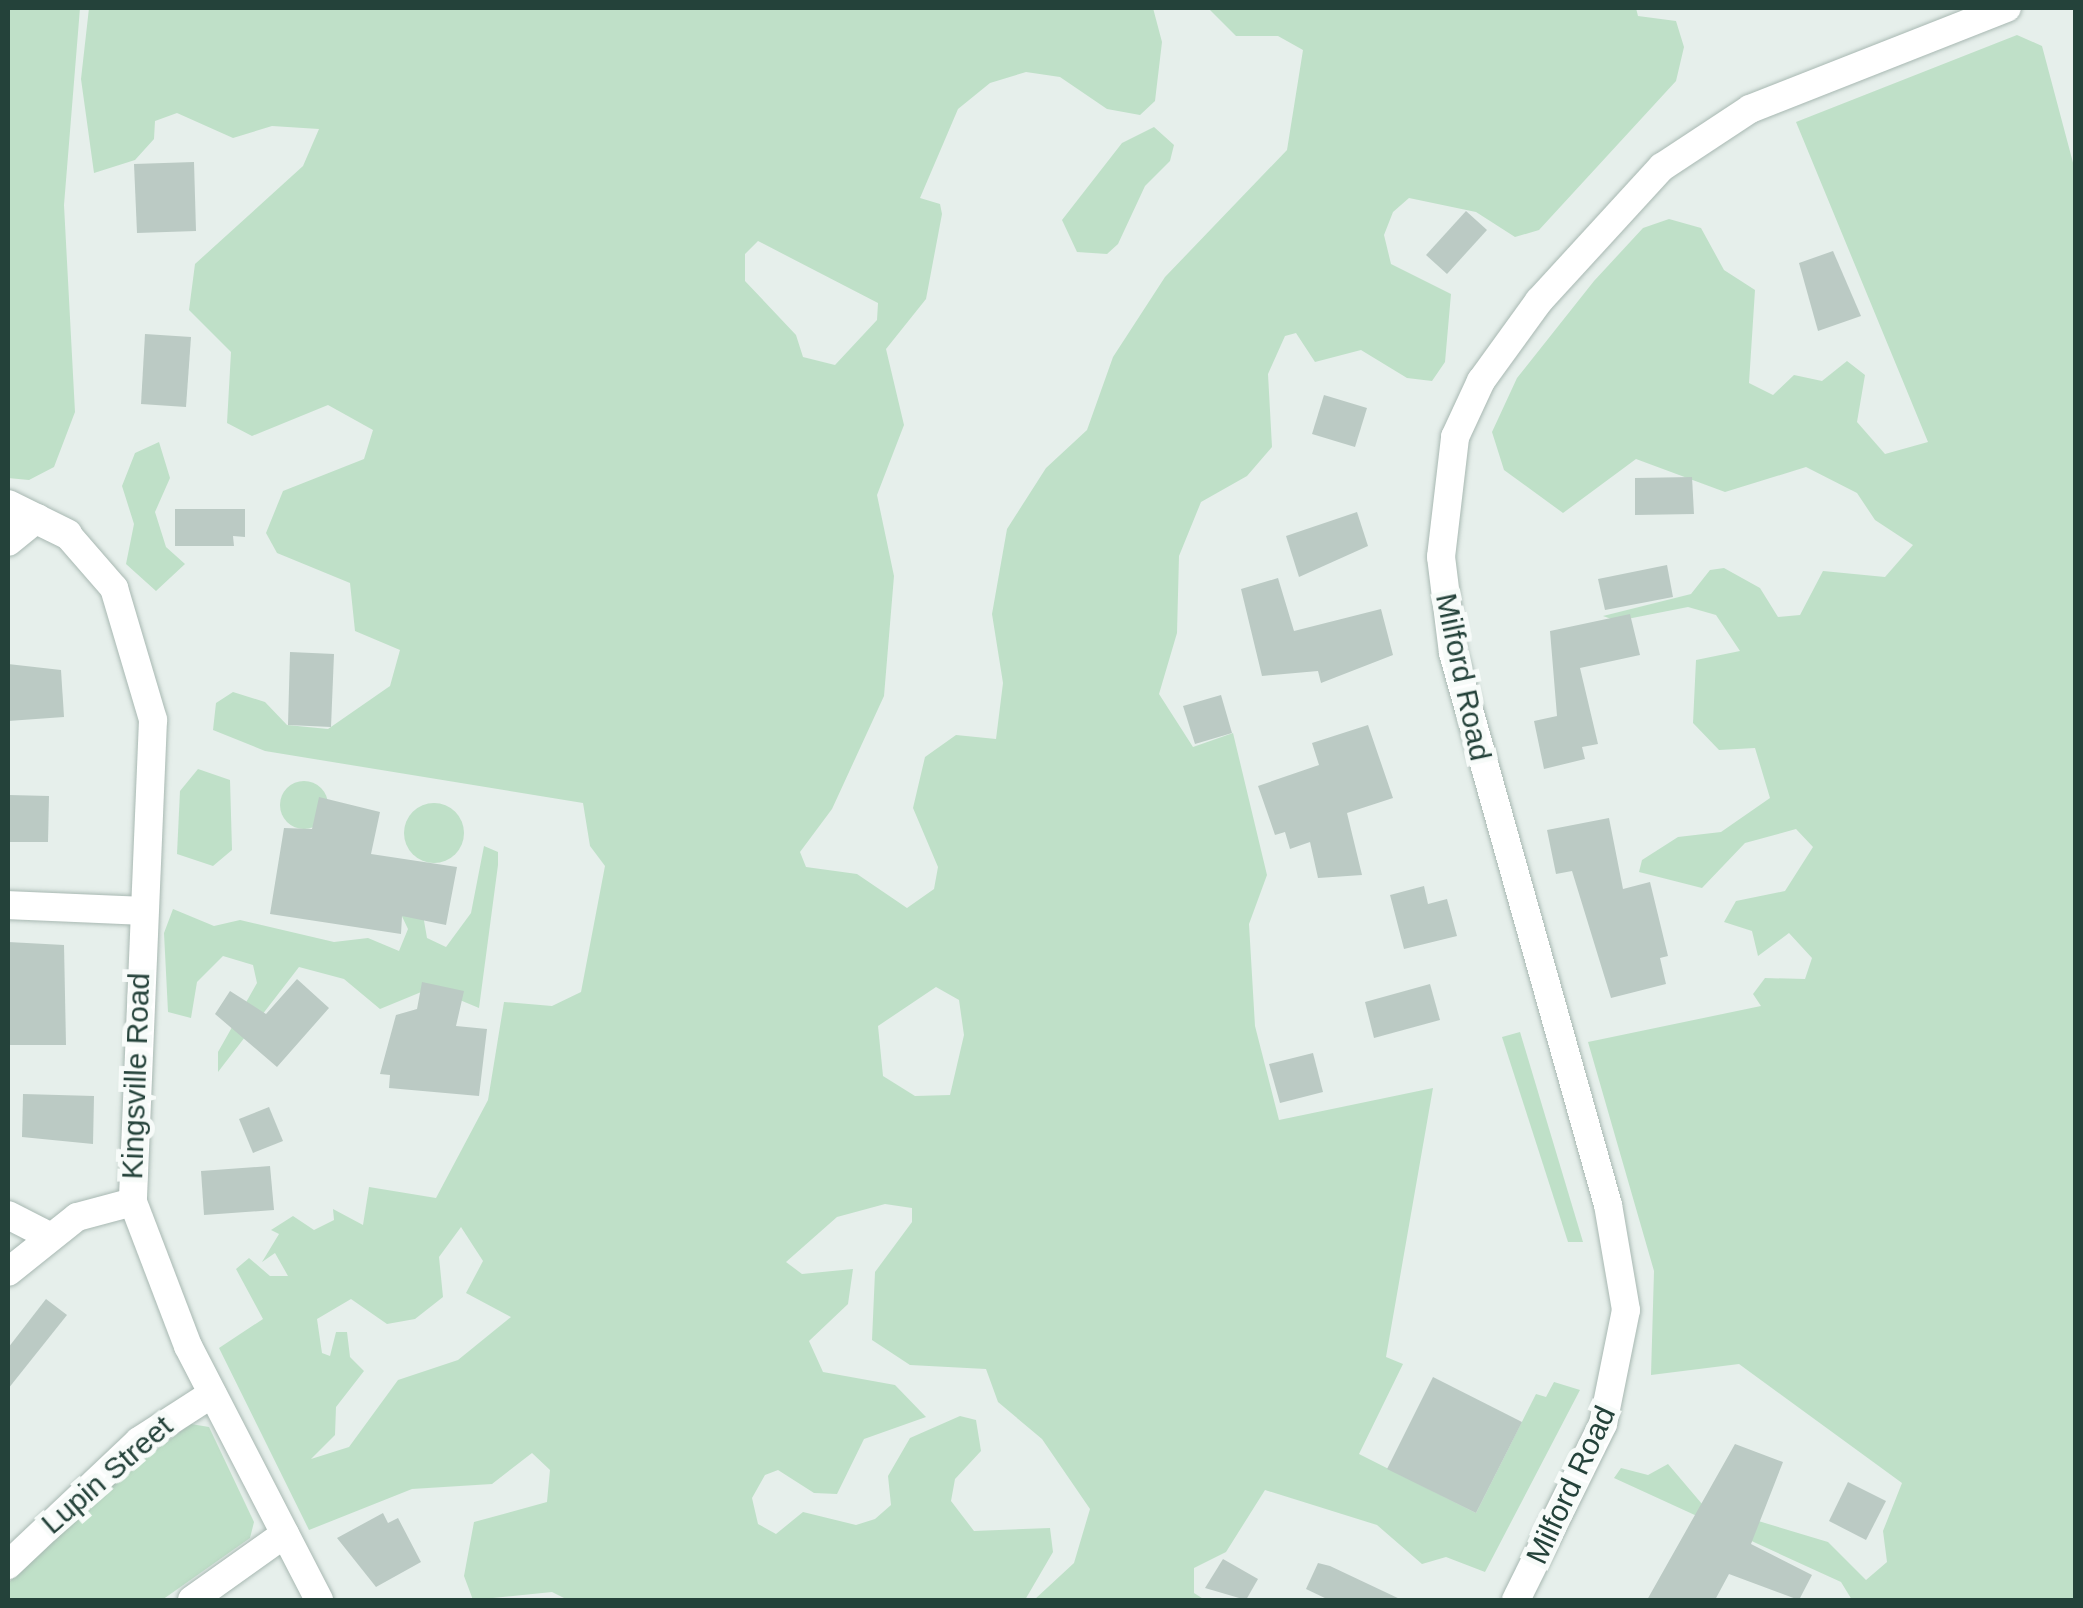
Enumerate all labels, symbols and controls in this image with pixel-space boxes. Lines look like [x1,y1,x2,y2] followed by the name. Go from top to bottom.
[1428,590,1498,764] street label: Milford Road
[114,972,158,1180] street label: Kingsville Road
[1519,1400,1623,1570] street label: Milford Road
[34,1408,180,1542] street label: Lupin Street

